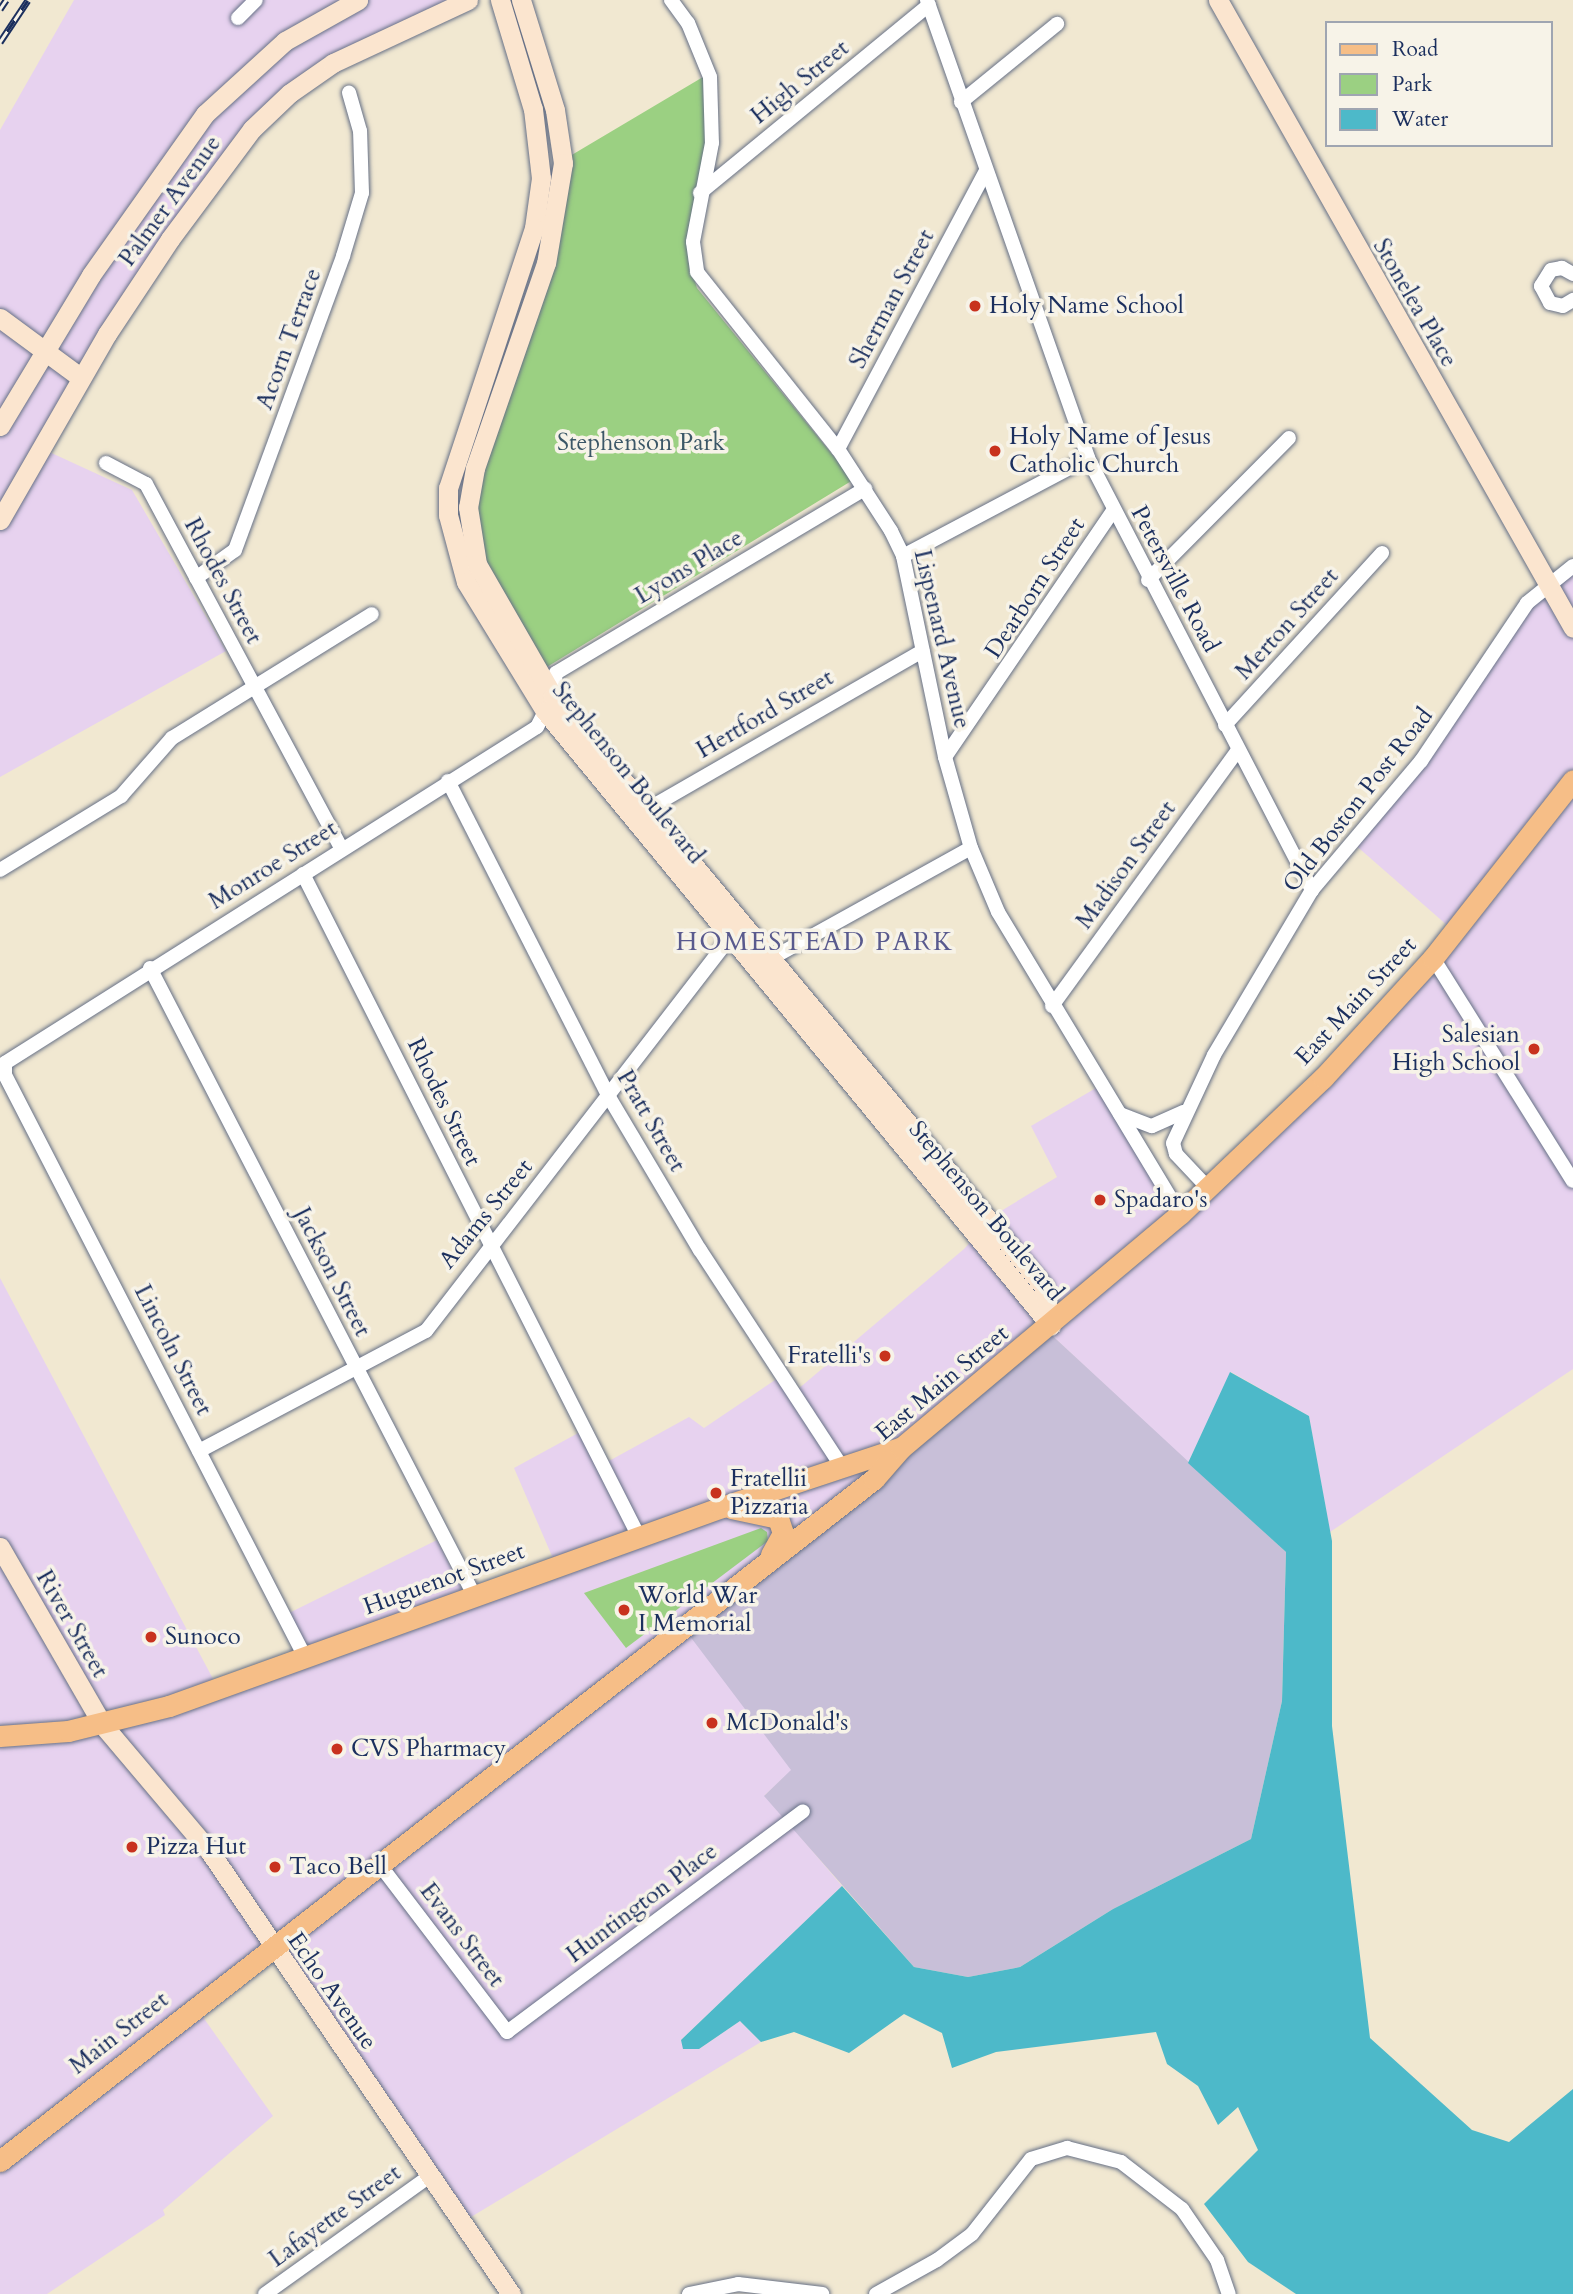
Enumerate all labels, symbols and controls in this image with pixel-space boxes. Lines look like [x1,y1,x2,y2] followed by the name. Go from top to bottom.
[1324,21,1552,147] legend
[745,34,855,130] street label: High Street
[1392,35,1438,64] text: Road
[1392,70,1432,99] text: Park
[1392,105,1448,134] text: Water
[113,130,227,272] street label: Palmer Avenue
[843,225,941,373] street label: Sherman Street
[1367,234,1463,372] street label: Stonelea Place
[250,265,328,413] street label: Acorn Terrace
[989,292,1184,320] place label: Holy Name School
[967,298,983,314] marker: Holy Name School
[1009,423,1211,479] place label: Holy Name of Jesus Catholic Church
[557,429,725,457] park label: Stephenson Park
[987,443,1003,459] marker: Holy Name of Jesus Catholic Church
[1124,501,1226,657] street label: Petersville Road
[979,512,1091,664] street label: Dearborn Street
[178,513,268,649] street label: Rhodes Street
[630,524,748,610] street label: Lyons Place
[907,547,977,731] street label: Lispenard Avenue
[1229,562,1345,686] street label: Merton Street
[691,663,839,765] street label: Hertford Street
[546,676,710,870] street label: Stephenson Boulevard
[1277,702,1439,898] street label: Old Boston Post Road
[1070,795,1182,935] street label: Madison Street
[203,814,343,916] street label: Monroe Street
[677,926,953,958] district label: HOMESTEAD PARK
[1289,931,1423,1071] street label: East Main Street
[1392,1021,1520,1077] place label: Salesian High School
[401,1033,487,1171] street label: Rhodes Street
[1526,1041,1542,1057] marker: Salesian High School
[610,1065,692,1177] street label: Pratt Street
[902,1115,1070,1307] street label: Stephenson Boulevard
[433,1153,539,1275] street label: Adams Street
[1114,1186,1208,1214] place label: Spadaro's
[1092,1192,1108,1208] marker: Spadaro's
[287,1203,377,1341] street label: Jackson Street
[128,1280,218,1420] street label: Lincoln Street
[870,1319,1014,1447] street label: East Main Street
[787,1342,871,1370] place label: Fratelli's
[877,1348,893,1364] marker: Fratelli's
[730,1465,809,1521] place label: Fratellii Pizzaria
[708,1485,724,1501] marker: Fratellii Pizzaria
[360,1537,528,1621] street label: Huguenot Street
[30,1565,114,1683] street label: River Street
[638,1582,757,1638] place label: World War I Memorial
[616,1602,632,1618] marker: World War I Memorial
[165,1623,241,1651] place label: Sunoco
[143,1629,159,1645] marker: Sunoco
[726,1709,848,1737] place label: McDonald's
[704,1715,720,1731] marker: McDonald's
[351,1735,506,1763] place label: CVS Pharmacy
[329,1741,345,1757] marker: CVS Pharmacy
[146,1833,246,1861] place label: Pizza Hut
[561,1837,723,1969] street label: Huntington Place
[124,1839,140,1855] marker: Pizza Hut
[289,1853,387,1881] place label: Taco Bell
[267,1859,283,1875] marker: Taco Bell
[413,1877,511,1993] street label: Evans Street
[281,1927,383,2055] street label: Echo Avenue
[64,1985,174,2081] street label: Main Street
[263,2158,407,2274] street label: Lafayette Street

